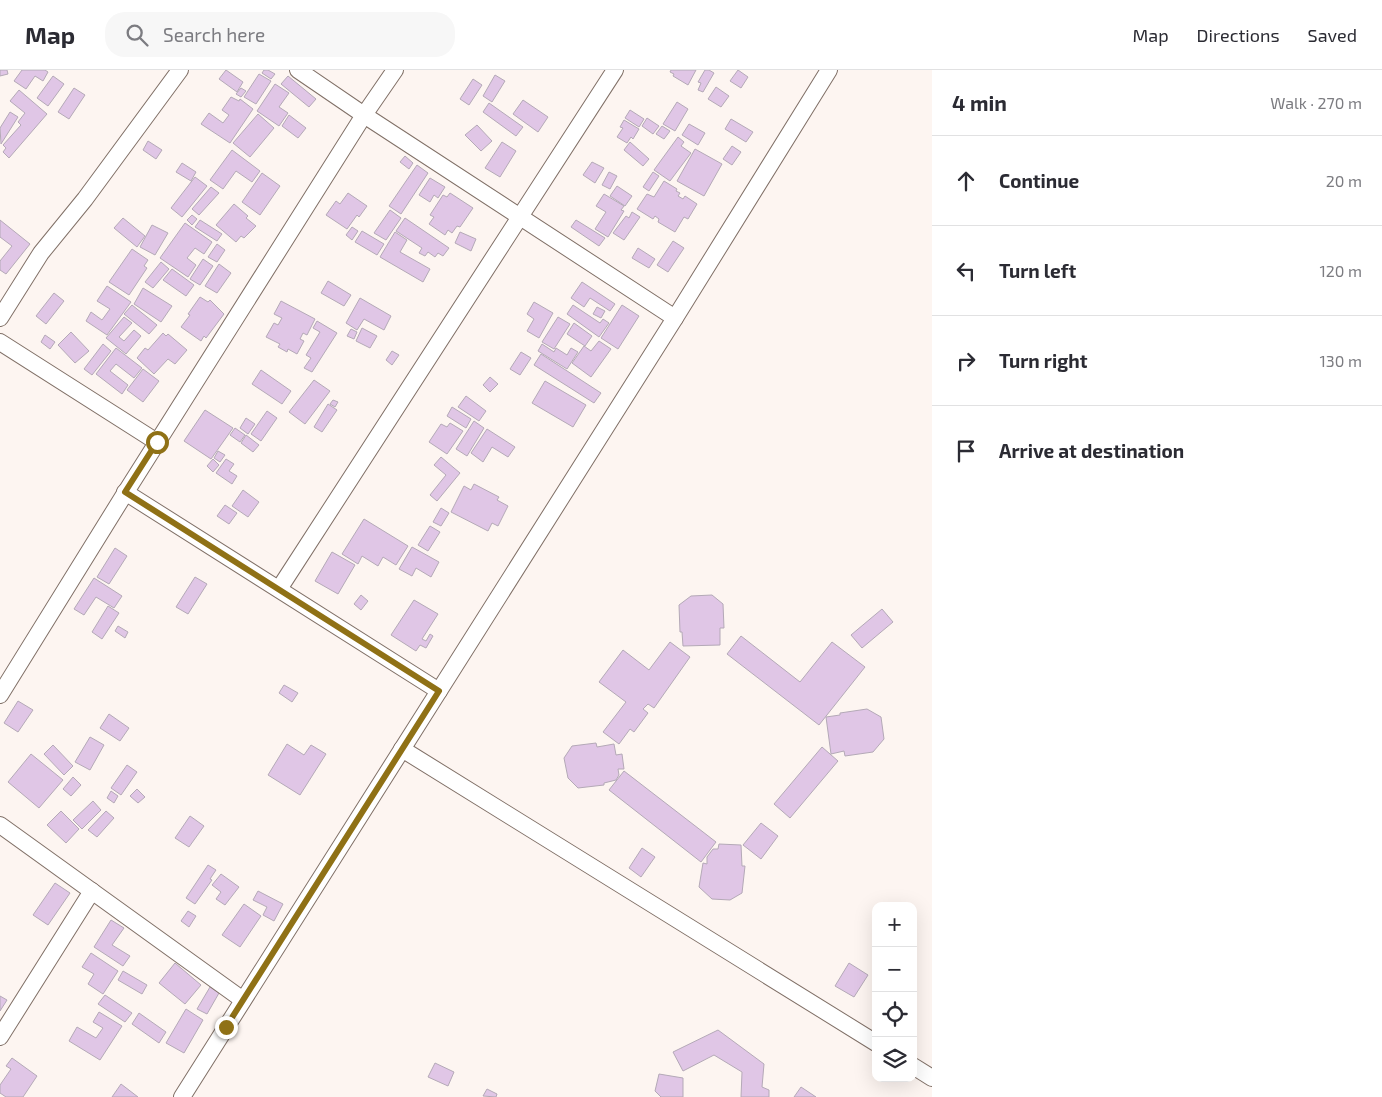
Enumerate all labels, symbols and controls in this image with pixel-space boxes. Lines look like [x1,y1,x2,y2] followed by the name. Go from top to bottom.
[105,12,455,57] search box
[25,20,75,49] text: Map
[123,21,151,49] icon: search
[163,23,265,46] text: Search here
[1132,24,1169,46] text: Map
[1197,24,1280,46] text: Directions
[1308,24,1357,46] text: Saved
[952,90,1007,115] text: 4 min
[1270,93,1362,112] text: Walk · 270 m
[952,167,980,195] icon: ahead
[999,169,1079,192] text: Continue
[1326,171,1362,190] text: 20 m
[952,257,980,285] icon: left
[999,259,1076,282] text: Turn left
[1319,261,1362,280] text: 120 m
[952,347,980,375] icon: right
[999,349,1087,372] text: Turn right
[1320,351,1362,370] text: 130 m
[146,431,169,454] route start
[952,437,980,465] icon: arrive
[999,439,1184,462] text: Arrive at destination
[872,902,917,1082] map controls
[872,902,917,947] button: +
[872,947,917,992] button: −
[872,992,917,1037] button: locate
[215,1016,238,1039] route end
[872,1037,917,1082] button: layers

